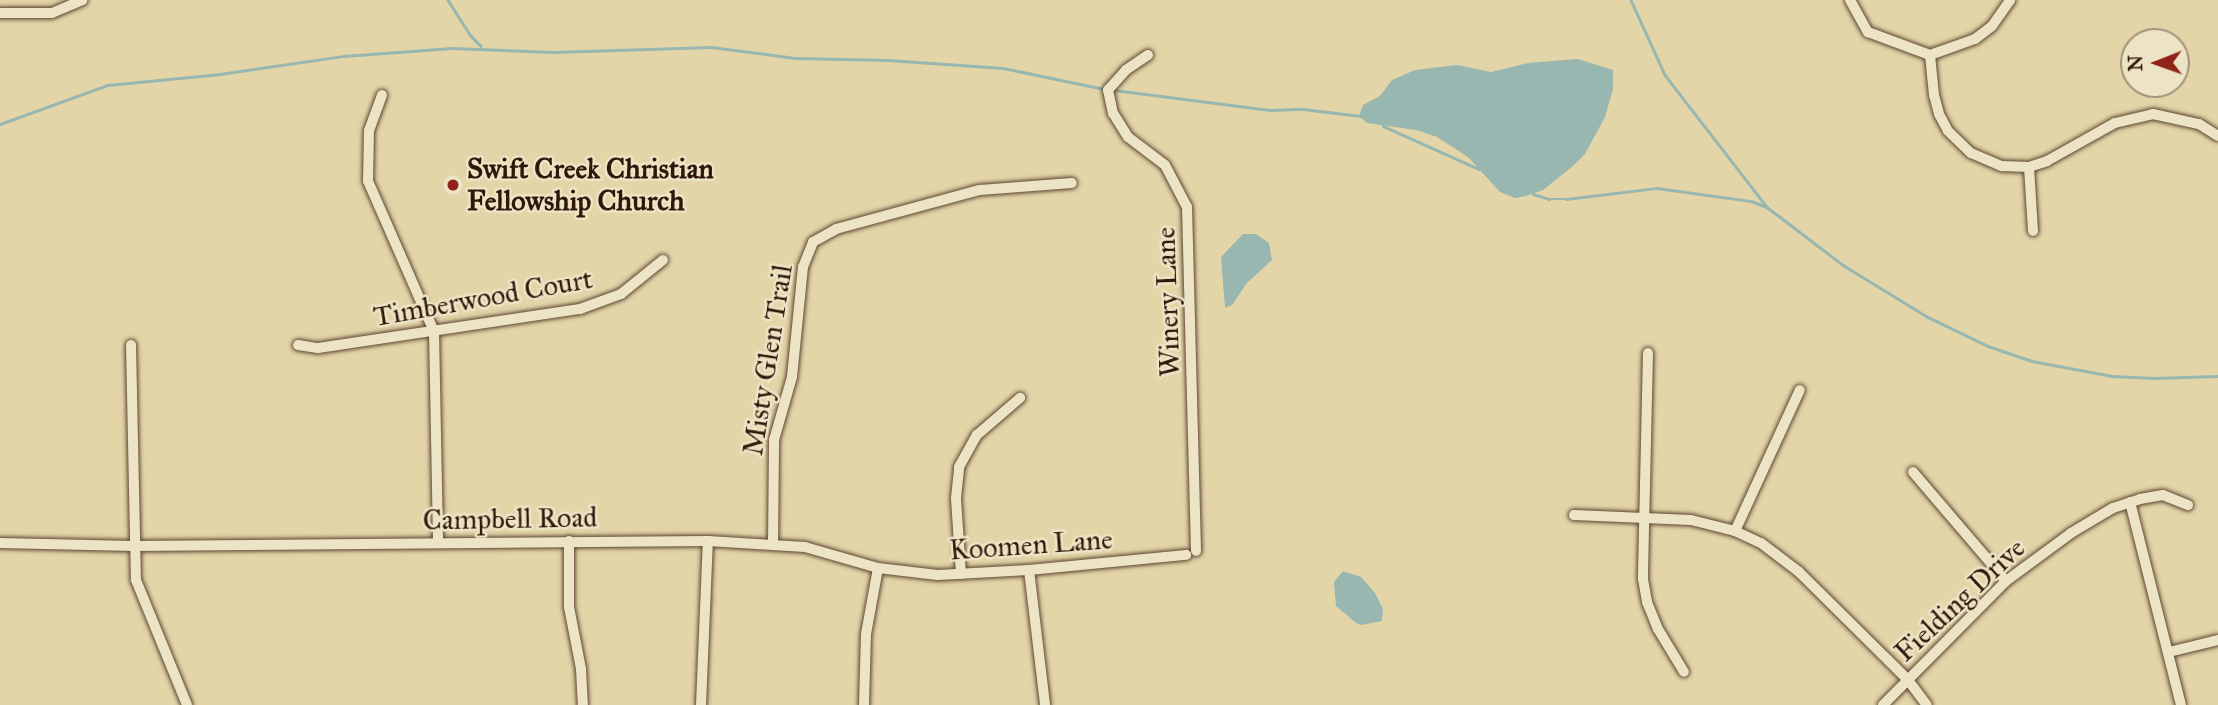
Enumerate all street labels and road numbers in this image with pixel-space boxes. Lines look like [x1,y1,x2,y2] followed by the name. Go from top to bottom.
[1149,226,1187,378] street label: Winery Lane
[371,262,595,334] street label: Timberwood Court
[736,262,800,458] street label: Misty Glen Trail
[422,501,598,537] street label: Campbell Road
[948,523,1114,567] street label: Koomen Lane
[1888,531,2032,669] street label: Fielding Drive

